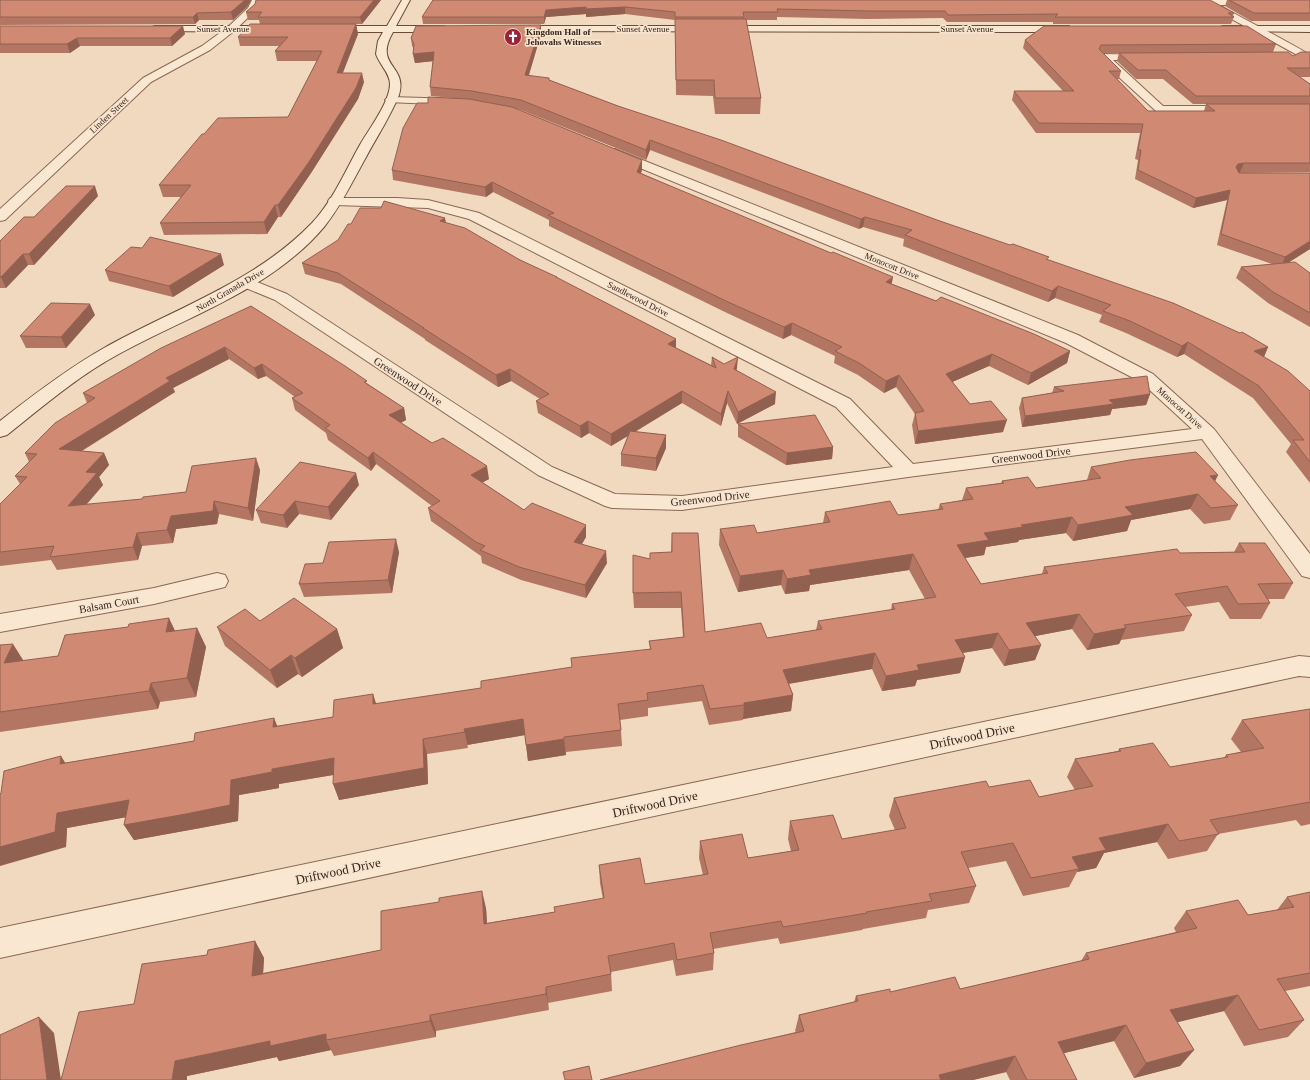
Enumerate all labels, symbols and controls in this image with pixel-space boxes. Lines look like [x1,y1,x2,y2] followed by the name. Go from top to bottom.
[196,24,250,34] street label: Sunset Avenue
[616,24,670,34] street label: Sunset Avenue
[940,24,994,34] street label: Sunset Avenue
[503,27,523,47] church icon: Kingdom Hall of Jehovahs Witnesses
[526,27,602,47] place label: Kingdom Hall of Jehovahs Witnesses
[88,94,131,135] street label: Linden Street
[863,251,921,281] street label: Monocott Drive
[194,267,266,313] street label: North Granada Drive
[606,279,670,319] street label: Sandlewood Drive
[372,354,445,408] street label: Greenwood Drive
[1155,385,1205,431] street label: Monocott Drive
[991,444,1071,466] street label: Greenwood Drive
[670,488,750,508] street label: Greenwood Drive
[78,593,140,615] street label: Balsam Court
[928,720,1016,752] street label: Driftwood Drive
[611,788,699,820] street label: Driftwood Drive
[294,855,382,887] street label: Driftwood Drive

